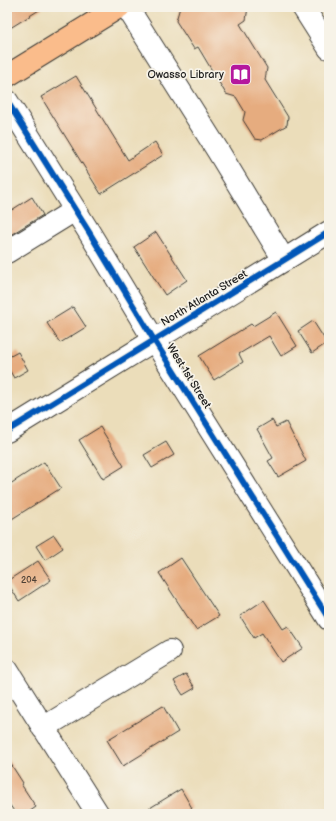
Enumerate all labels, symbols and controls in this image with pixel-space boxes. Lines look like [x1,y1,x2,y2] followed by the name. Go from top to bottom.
[227,61,253,87] library icon: Owasso Library
[147,68,224,81] place label: Owasso Library
[159,267,250,329] street label: North Atlanta Street
[164,341,214,411] street label: West 1st Street
[21,575,38,586] house number: 204

